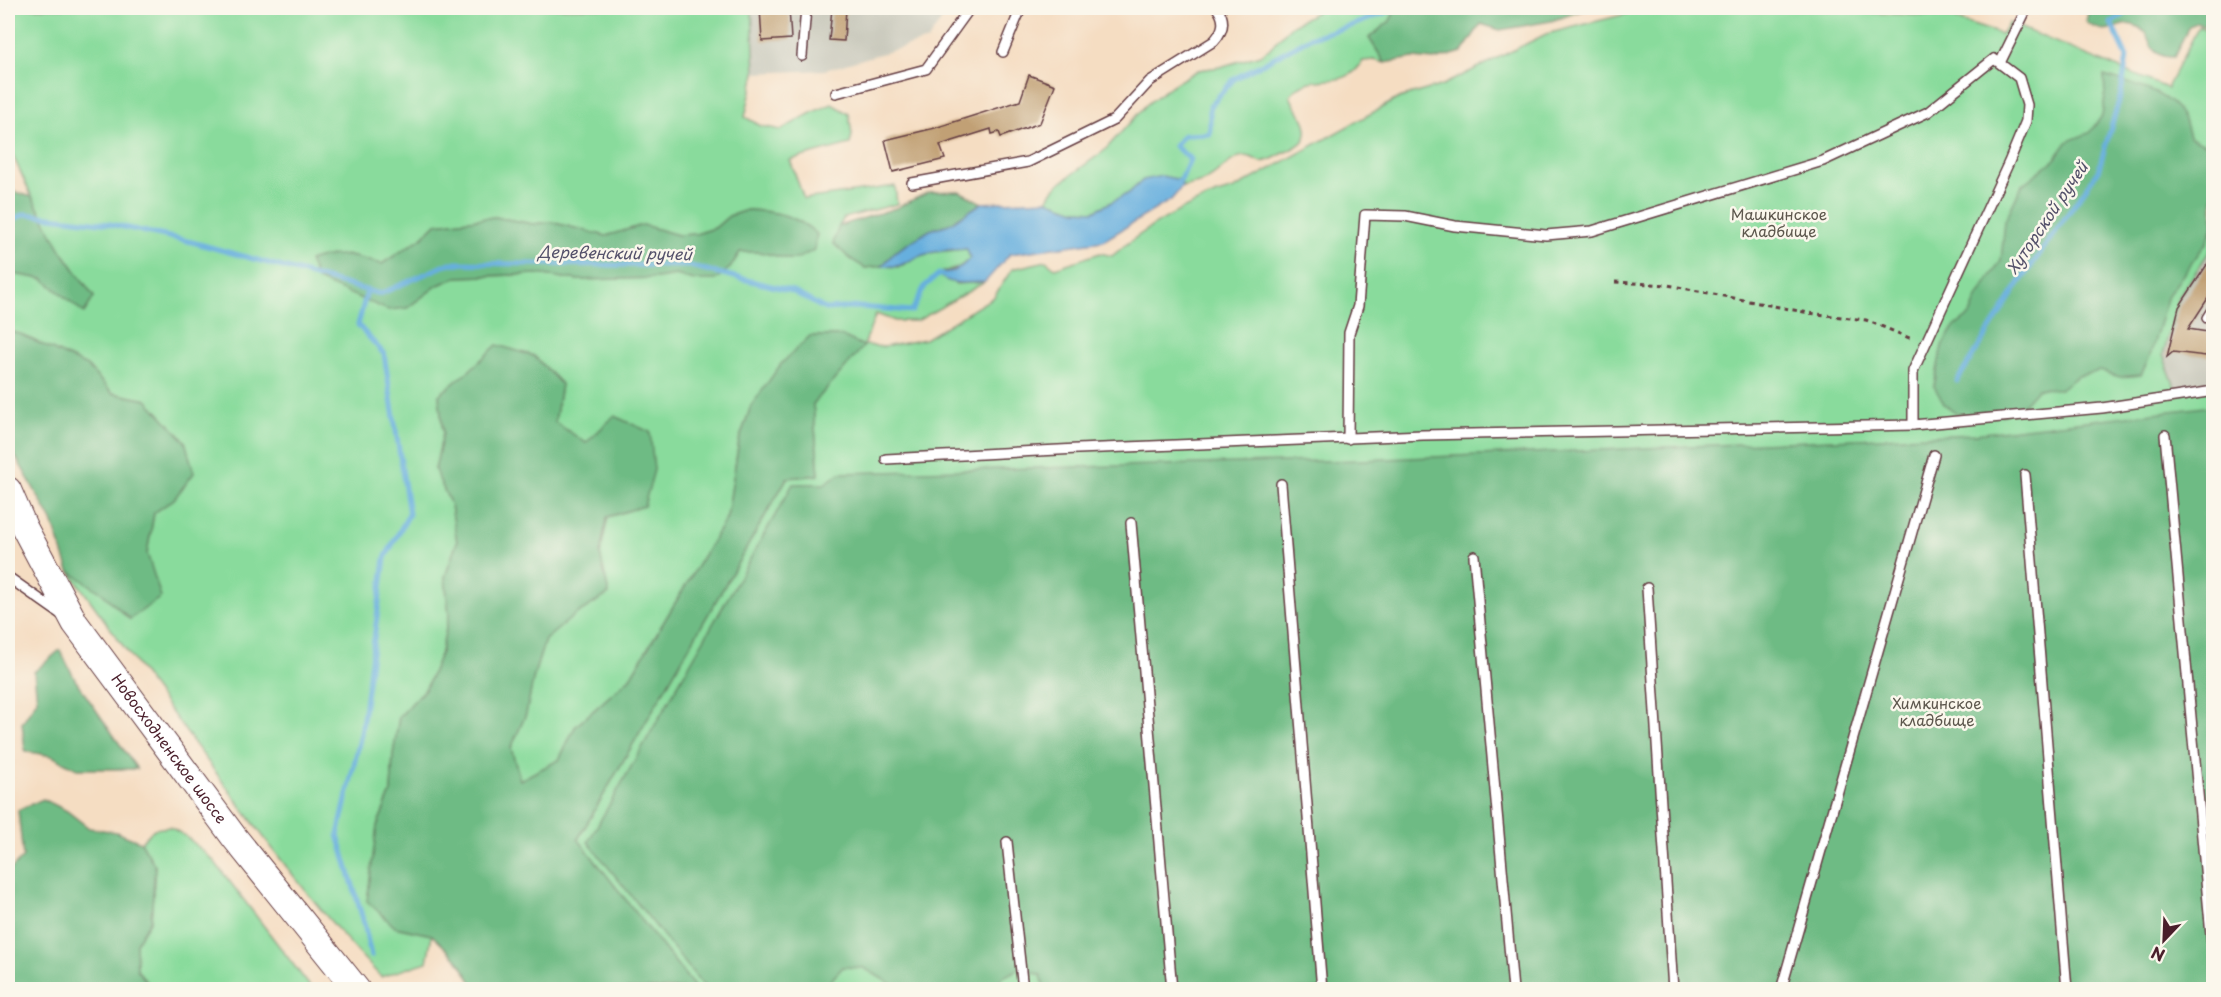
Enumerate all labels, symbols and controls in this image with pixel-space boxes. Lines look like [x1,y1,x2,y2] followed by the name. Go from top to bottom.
[2000,155,2094,278] water label: Хуторской ручей
[1731,202,1827,242] park label: Машкинское кладбище
[536,239,694,265] water label: Деревенский ручей
[106,668,233,828] street label: Новосходненское шоссе
[1892,691,1982,731] park label: Химкинское кладбище
[2134,910,2194,970] north arrow
[2147,941,2168,968] text: N

